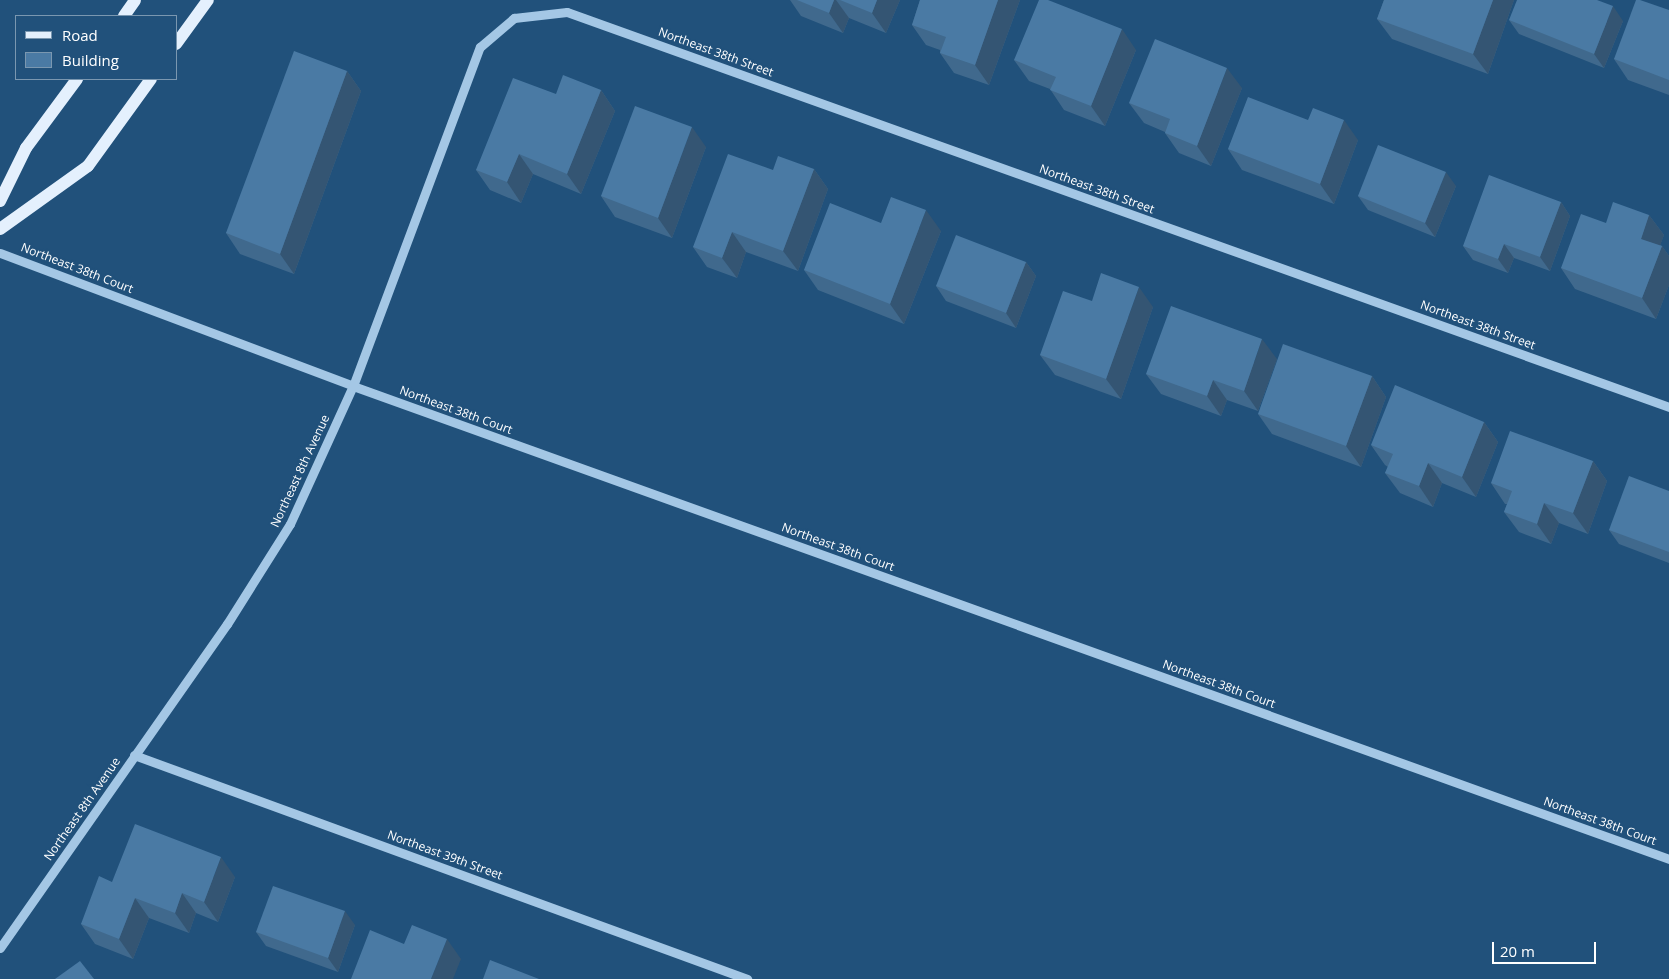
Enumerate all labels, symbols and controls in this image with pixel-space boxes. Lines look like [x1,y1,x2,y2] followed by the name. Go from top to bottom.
[15,15,178,80] legend
[657,24,775,80] street label: Northeast 38th Street
[62,25,98,45] text: Road
[62,50,119,70] text: Building
[1038,161,1156,217] street label: Northeast 38th Street
[19,240,135,296] street label: Northeast 38th Court
[1419,297,1537,353] street label: Northeast 38th Street
[398,383,514,437] street label: Northeast 38th Court
[268,412,332,530] street label: Northeast 8th Avenue
[780,520,896,574] street label: Northeast 38th Court
[1161,657,1277,711] street label: Northeast 38th Court
[41,755,123,863] street label: Northeast 8th Avenue
[1542,794,1658,848] street label: Northeast 38th Court
[386,827,504,883] street label: Northeast 39th Street
[1494,932,1598,964] scale bar
[1500,941,1535,961] text: 20 m

